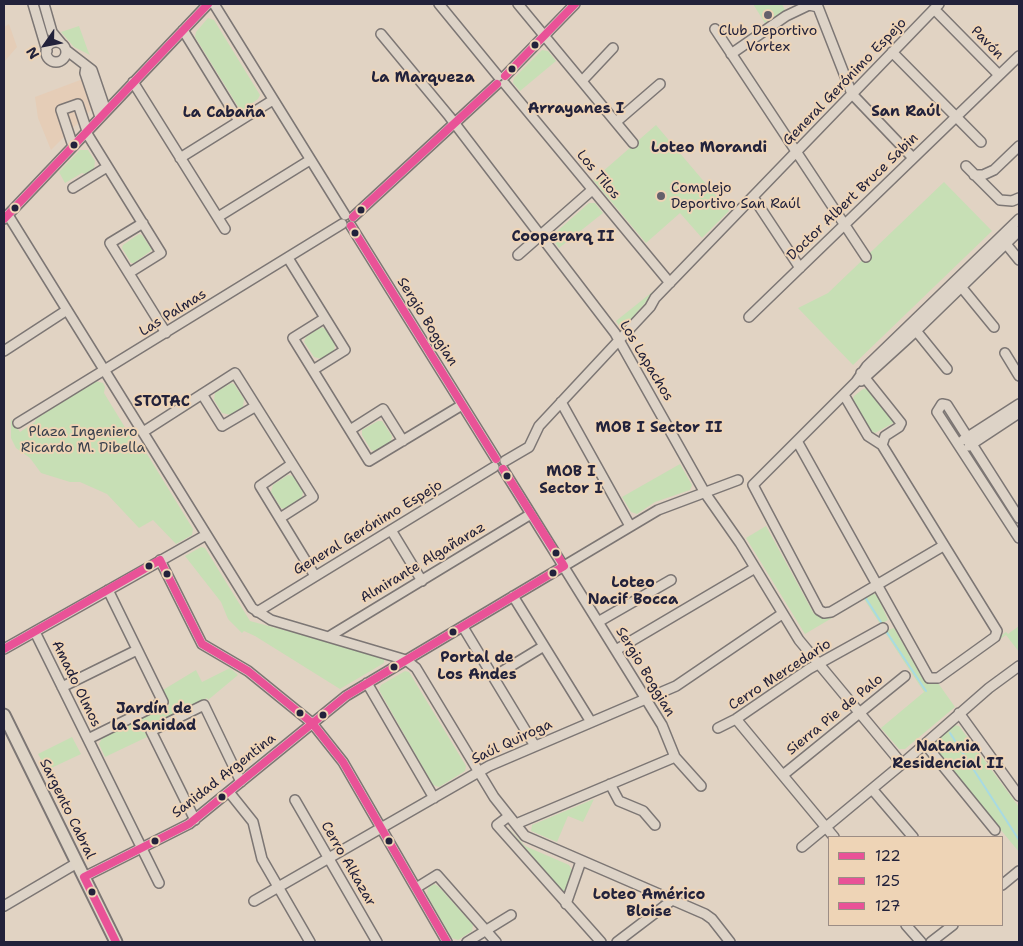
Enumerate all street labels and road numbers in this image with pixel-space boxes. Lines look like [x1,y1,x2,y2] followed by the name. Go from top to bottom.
[780,15,910,149] street label: General Gerónimo Espejo
[967,23,1007,63] street label: Pavón
[784,130,922,264] street label: Doctor Albert Bruce Sabin
[573,147,623,203] street label: Los Tilos
[393,275,461,369] street label: Sergio Boggian
[136,286,210,340] street label: Las Palmas
[615,318,677,404] street label: Los Lapachos
[290,477,446,579] street label: General Gerónimo Espejo
[358,519,488,607] street label: Almirante Algañaraz
[612,624,678,720] street label: Sergio Boggian
[726,636,834,714] street label: Cerro Mercedario
[48,638,104,730] street label: Amado Olmos
[783,671,887,759] street label: Sierra Pie de Palo
[469,716,555,768] street label: Saúl Quiroga
[169,730,279,822] street label: Sanidad Argentina
[35,756,99,862] street label: Sargento Cabral
[317,819,379,909] street label: Cerro Alkazar

